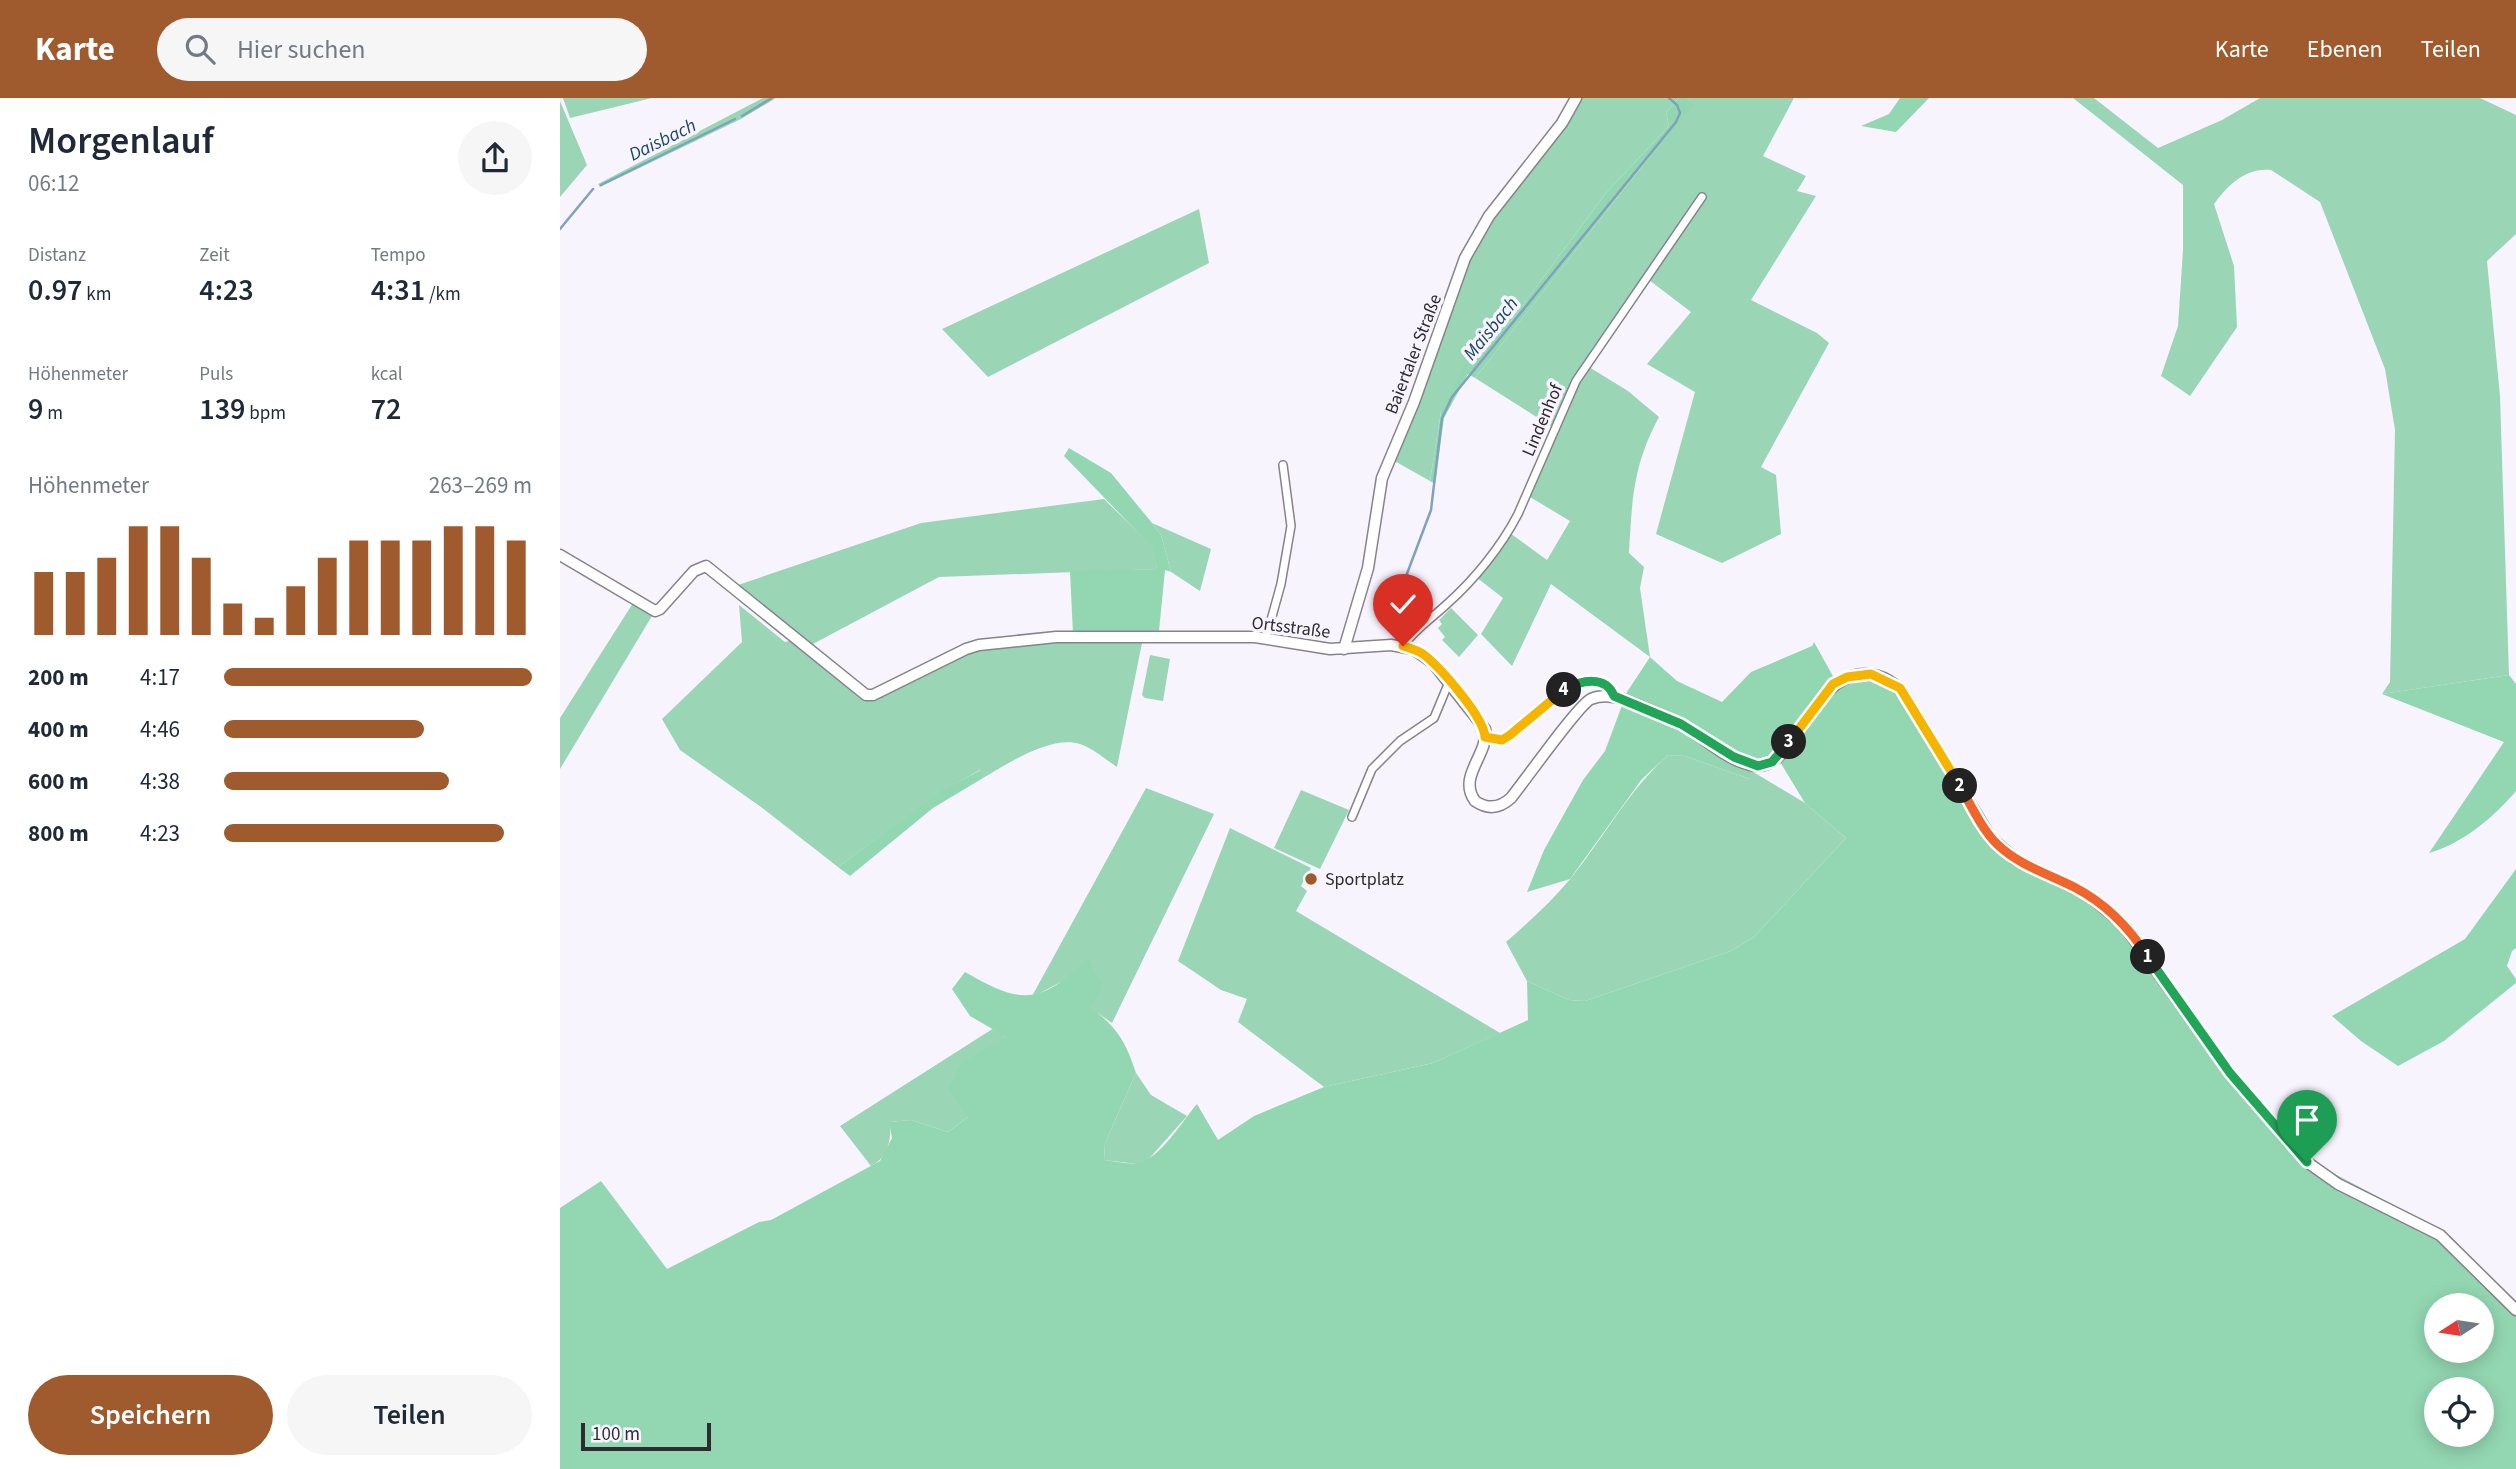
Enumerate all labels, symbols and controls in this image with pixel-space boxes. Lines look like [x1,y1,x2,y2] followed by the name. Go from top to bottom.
[157,18,647,81] search box
[35,26,115,73] text: Karte
[181,30,219,68] icon: search
[237,31,366,68] text: Hier suchen
[2215,32,2269,67] text: Karte
[2307,32,2383,67] text: Ebenen
[2421,32,2481,67] text: Teilen
[624,112,701,168] water label: Daisbach
[28,114,214,168] text: Morgenlauf
[458,121,532,195] button: share
[28,167,79,200] text: 06:12
[28,242,86,269] text: Distanz
[199,242,230,269] text: Zeit
[371,242,426,269] text: Tempo
[28,269,82,312] text: 0.97
[199,269,254,312] text: 4:23
[371,269,425,312] text: 4:31
[82,281,111,308] text: km
[425,281,461,308] text: /km
[1379,290,1448,418] street label: Baiertaler Straße
[1457,292,1525,366] water label: Maisbach
[28,361,128,388] text: Höhenmeter
[199,361,233,388] text: Puls
[371,361,403,388] text: kcal
[1516,379,1569,460] street label: Lindenhof
[28,388,43,431] text: 9
[199,388,246,431] text: 139
[371,388,401,431] text: 72
[43,400,63,427] text: m
[246,400,286,427] text: bpm
[28,469,149,502] text: Höhenmeter
[429,469,532,502] text: 263–269 m
[1373,574,1433,646] pin
[1384,585,1422,623] icon: check
[1250,610,1332,645] street label: Ortsstraße
[28,661,89,694] text: 200 m
[140,661,180,694] text: 4:17
[1546,672,1581,708] pin: 4
[1558,676,1569,703] text: 4
[28,713,89,746] text: 400 m
[140,713,180,746] text: 4:46
[1772,724,1806,760] pin: 3
[1783,728,1794,755] text: 3
[28,765,89,798] text: 600 m
[140,765,180,798] text: 4:38
[1942,768,1978,804] pin: 2
[1954,772,1965,799] text: 2
[28,817,89,850] text: 800 m
[140,817,180,850] text: 4:23
[1325,867,1404,892] place label: Sportplatz
[1303,871,1319,887] marker: Sportplatz
[2130,940,2166,974] pin: 1
[2142,943,2153,970] text: 1
[2277,1090,2337,1162] pin
[2288,1101,2326,1139] icon: arrive
[2424,1293,2494,1363] north arrow
[2424,1293,2494,1447] map controls
[28,1375,273,1455] button: Speichern
[287,1375,532,1455] button: Teilen
[2424,1377,2494,1447] button: locate
[581,1420,710,1452] scale bar
[592,1421,640,1448] text: 100 m

